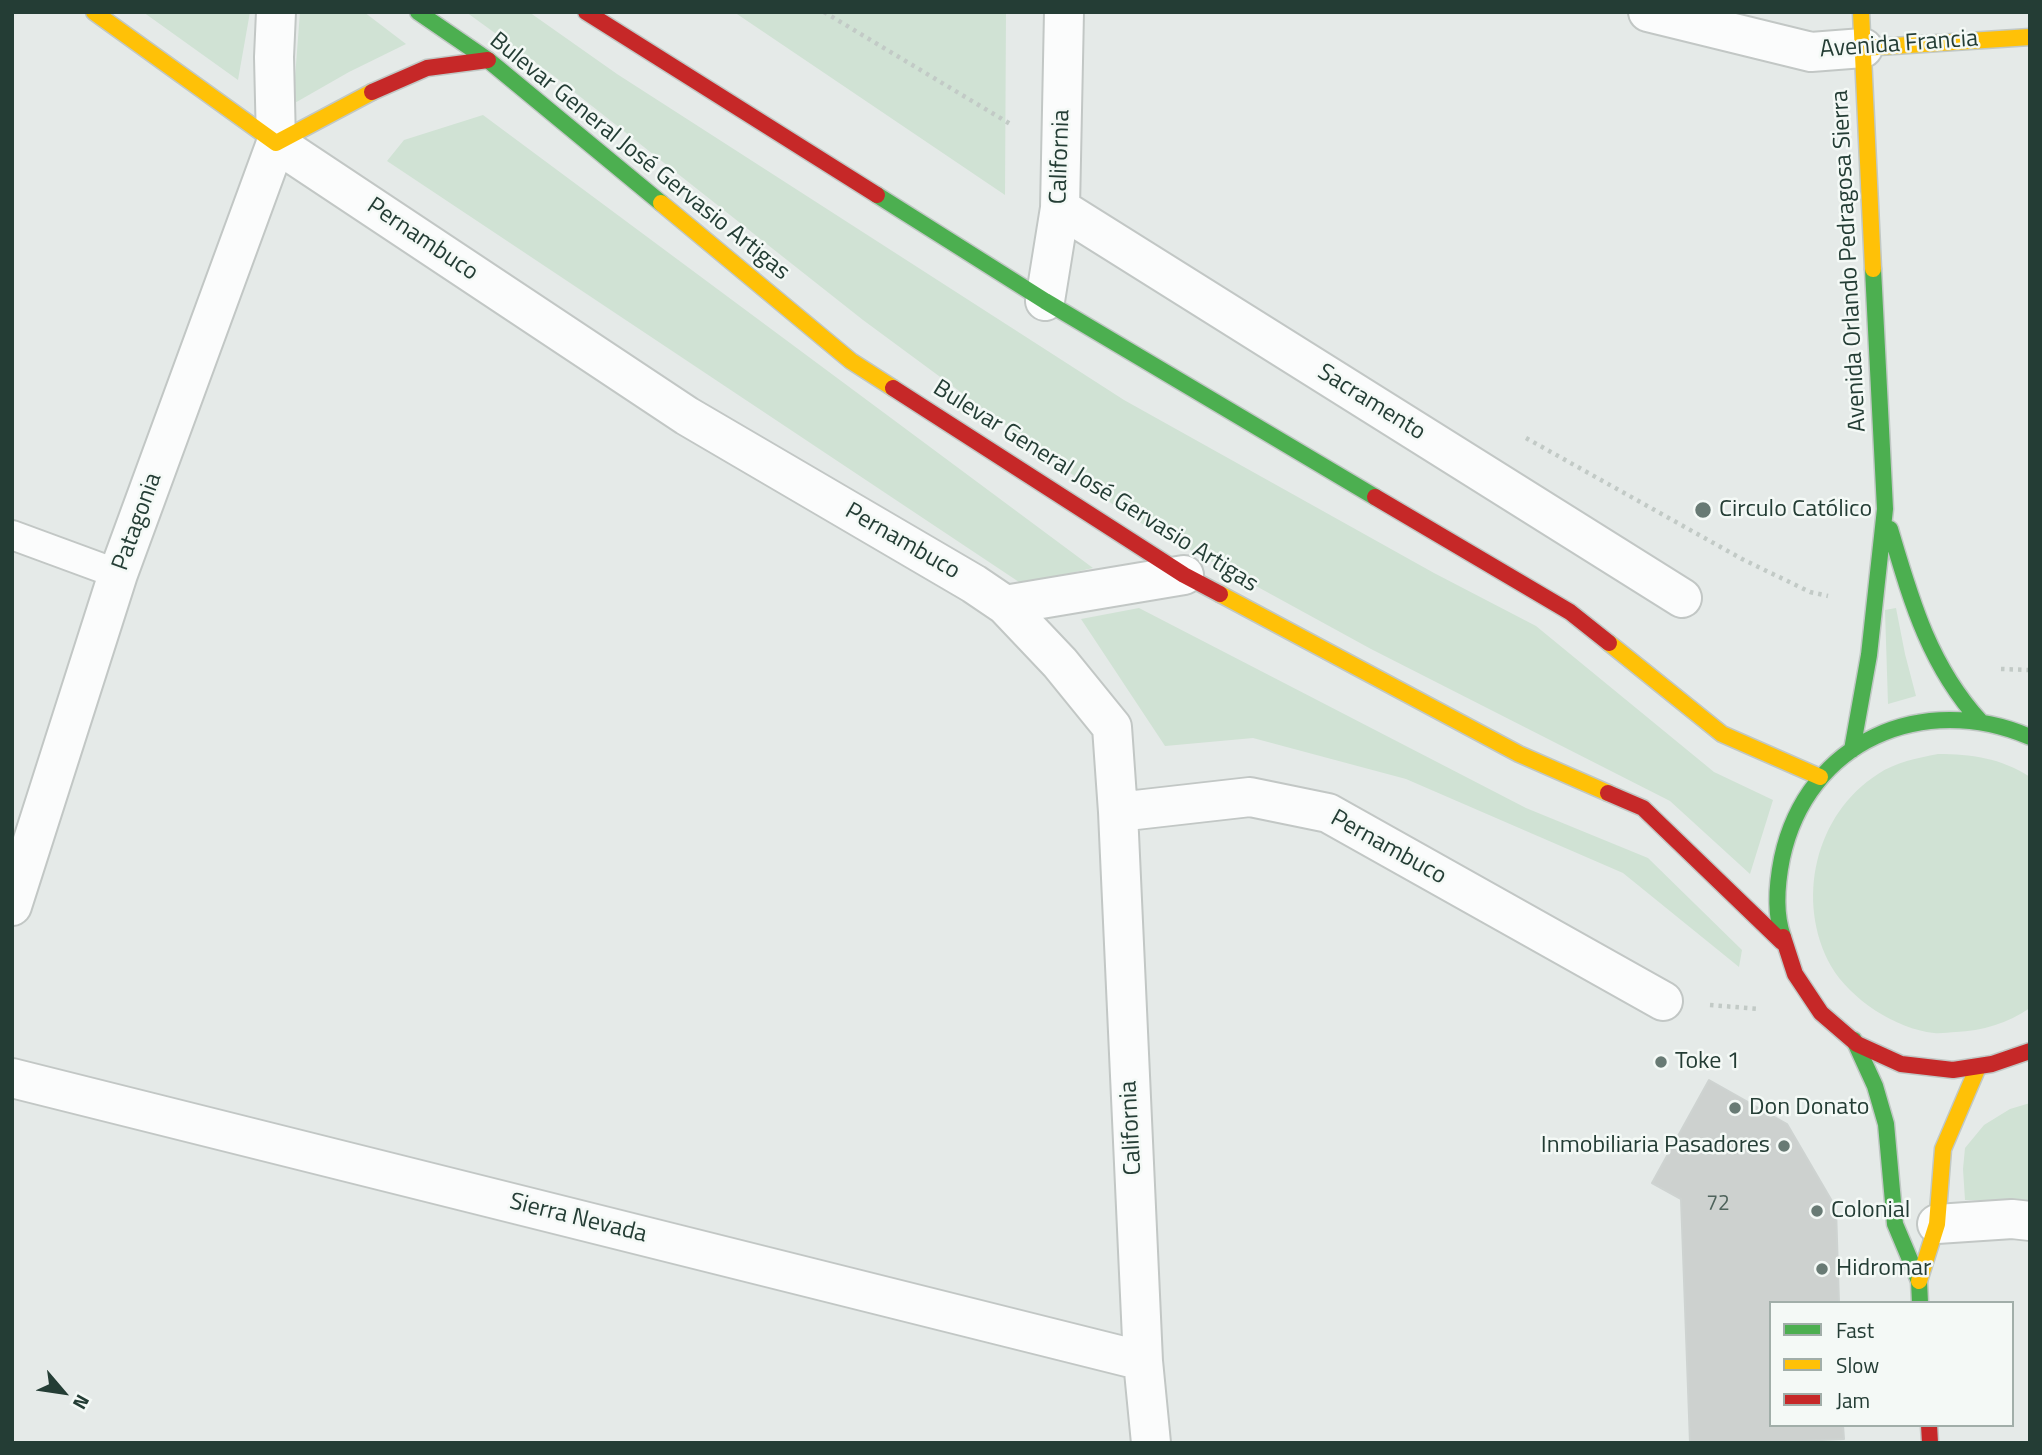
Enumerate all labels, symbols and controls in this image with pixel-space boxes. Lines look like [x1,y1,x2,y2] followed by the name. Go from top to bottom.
[1819,25,1979,65] street label: Avenida Francia
[483,27,795,287] street label: Bulevar General José Gervasio Artigas
[1827,89,1873,433] street label: Avenida Orlando Pedragosa Sierra
[1045,109,1077,205] street label: California
[361,192,483,288] street label: Pernambuco
[1312,358,1430,448] street label: Sacramento
[927,375,1263,599] street label: Bulevar General José Gervasio Artigas
[107,469,169,575] street label: Patagonia
[1719,496,1872,524] place label: Circulo Católico
[839,498,965,586] street label: Pernambuco
[1693,500,1713,520] marker: Circulo Católico
[1325,804,1451,892] street label: Pernambuco
[1675,1048,1740,1076] place label: Toke 1
[1653,1054,1669,1070] marker: Toke 1
[1115,1080,1149,1176] street label: California
[1749,1094,1869,1122] place label: Don Donato
[1727,1100,1743,1116] marker: Don Donato
[1541,1132,1770,1160] place label: Inmobiliaria Pasadores
[1776,1138,1792,1154] marker: Inmobiliaria Pasadores
[506,1188,650,1250] street label: Sierra Nevada
[1706,1192,1730,1218] house number: 72
[1831,1197,1910,1225] place label: Colonial
[1809,1203,1825,1219] marker: Colonial
[1836,1255,1931,1283] place label: Hidromar
[1814,1261,1830,1277] marker: Hidromar
[1769,1301,2014,1427] legend
[1836,1314,1874,1346] text: Fast
[1836,1349,1879,1381] text: Slow
[28,1357,98,1427] north arrow
[1836,1384,1870,1416] text: Jam
[66,1390,98,1415] text: N

